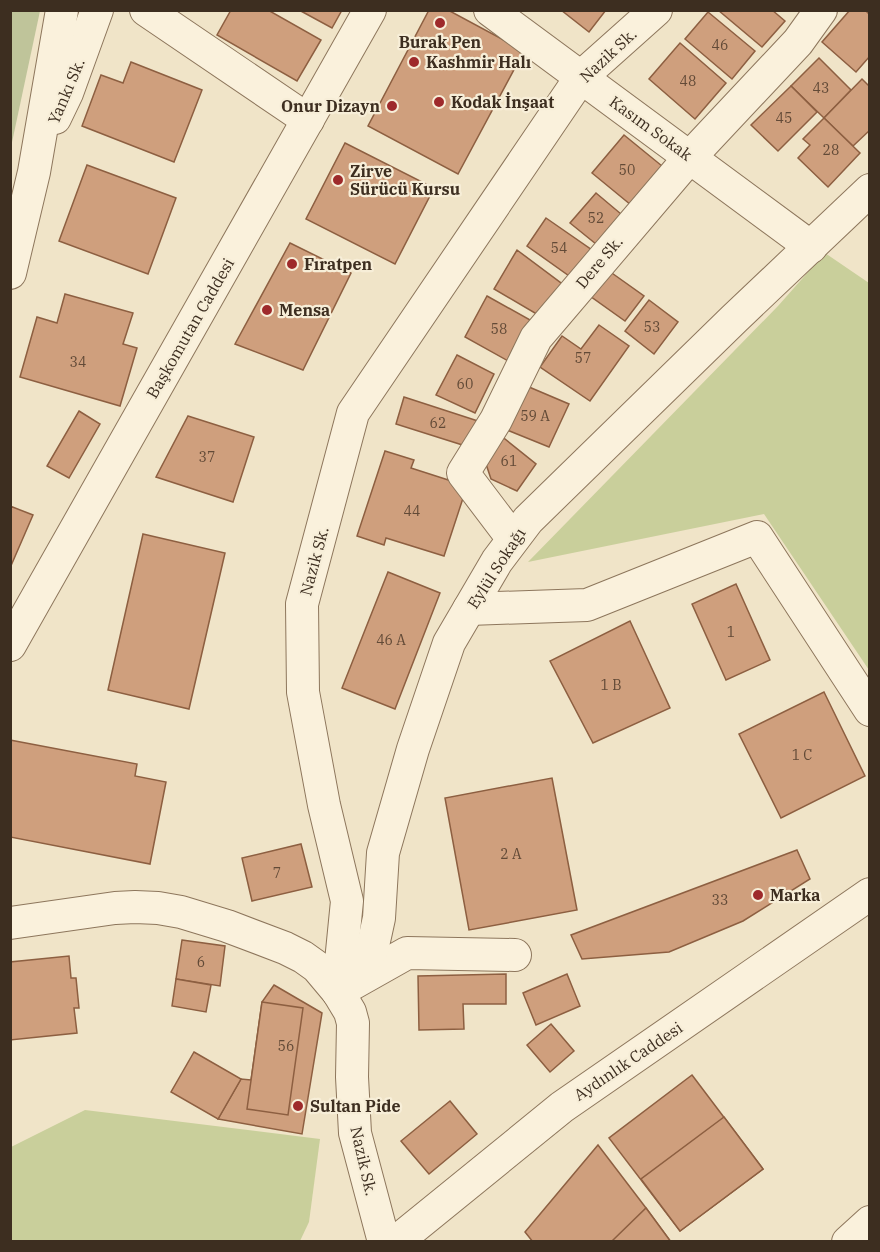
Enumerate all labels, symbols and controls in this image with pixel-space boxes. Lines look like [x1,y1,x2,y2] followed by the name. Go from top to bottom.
[433,16,447,30] marker: Burak Pen
[575,24,641,86] street label: Nazik Sk.
[399,32,482,52] place label: Burak Pen
[712,36,728,54] house number: 46
[426,52,531,72] place label: Kashmir Halı
[43,55,89,127] street label: Yankı Sk.
[407,55,421,69] marker: Kashmir Halı
[680,72,696,90] house number: 48
[813,79,829,97] house number: 43
[606,91,697,165] street label: Kasım Sokak
[451,92,554,112] place label: Kodak İnşaat
[432,95,446,109] marker: Kodak İnşaat
[281,96,380,116] place label: Onur Dizayn
[385,99,399,113] marker: Onur Dizayn
[776,109,792,127] house number: 45
[823,141,839,159] house number: 28
[350,161,460,199] place label: Zirve Sürücü Kursu
[619,161,635,179] house number: 50
[331,173,345,187] marker: Zirve Sürücü Kursu
[588,209,604,227] house number: 52
[571,232,627,292] street label: Dere Sk.
[551,239,567,257] house number: 54
[142,254,238,402] street label: Başkomutan Caddesi
[304,254,372,274] place label: Fıratpen
[285,257,299,271] marker: Fıratpen
[279,300,330,320] place label: Mensa
[260,303,274,317] marker: Mensa
[644,318,660,336] house number: 53
[491,320,507,338] house number: 58
[575,349,591,367] house number: 57
[70,353,86,371] house number: 34
[457,375,473,393] house number: 60
[520,407,550,425] house number: 59 A
[430,414,446,432] house number: 62
[199,448,215,466] house number: 37
[501,452,517,470] house number: 61
[404,502,420,520] house number: 44
[295,524,333,598] street label: Nazik Sk.
[462,524,530,612] street label: Eylül Sokağı
[727,623,735,641] house number: 1
[376,631,406,649] house number: 46 A
[600,676,622,694] house number: 1 B
[792,746,812,764] house number: 1 C
[500,845,522,863] house number: 2 A
[273,864,281,882] house number: 7
[770,885,820,905] place label: Marka
[751,888,765,902] marker: Marka
[712,891,728,909] house number: 33
[197,953,205,971] house number: 6
[570,1017,686,1105] street label: Aydınlık Caddesi
[278,1037,294,1055] house number: 56
[310,1096,400,1116] place label: Sultan Pide
[291,1099,305,1113] marker: Sultan Pide
[346,1124,382,1198] street label: Nazik Sk.

